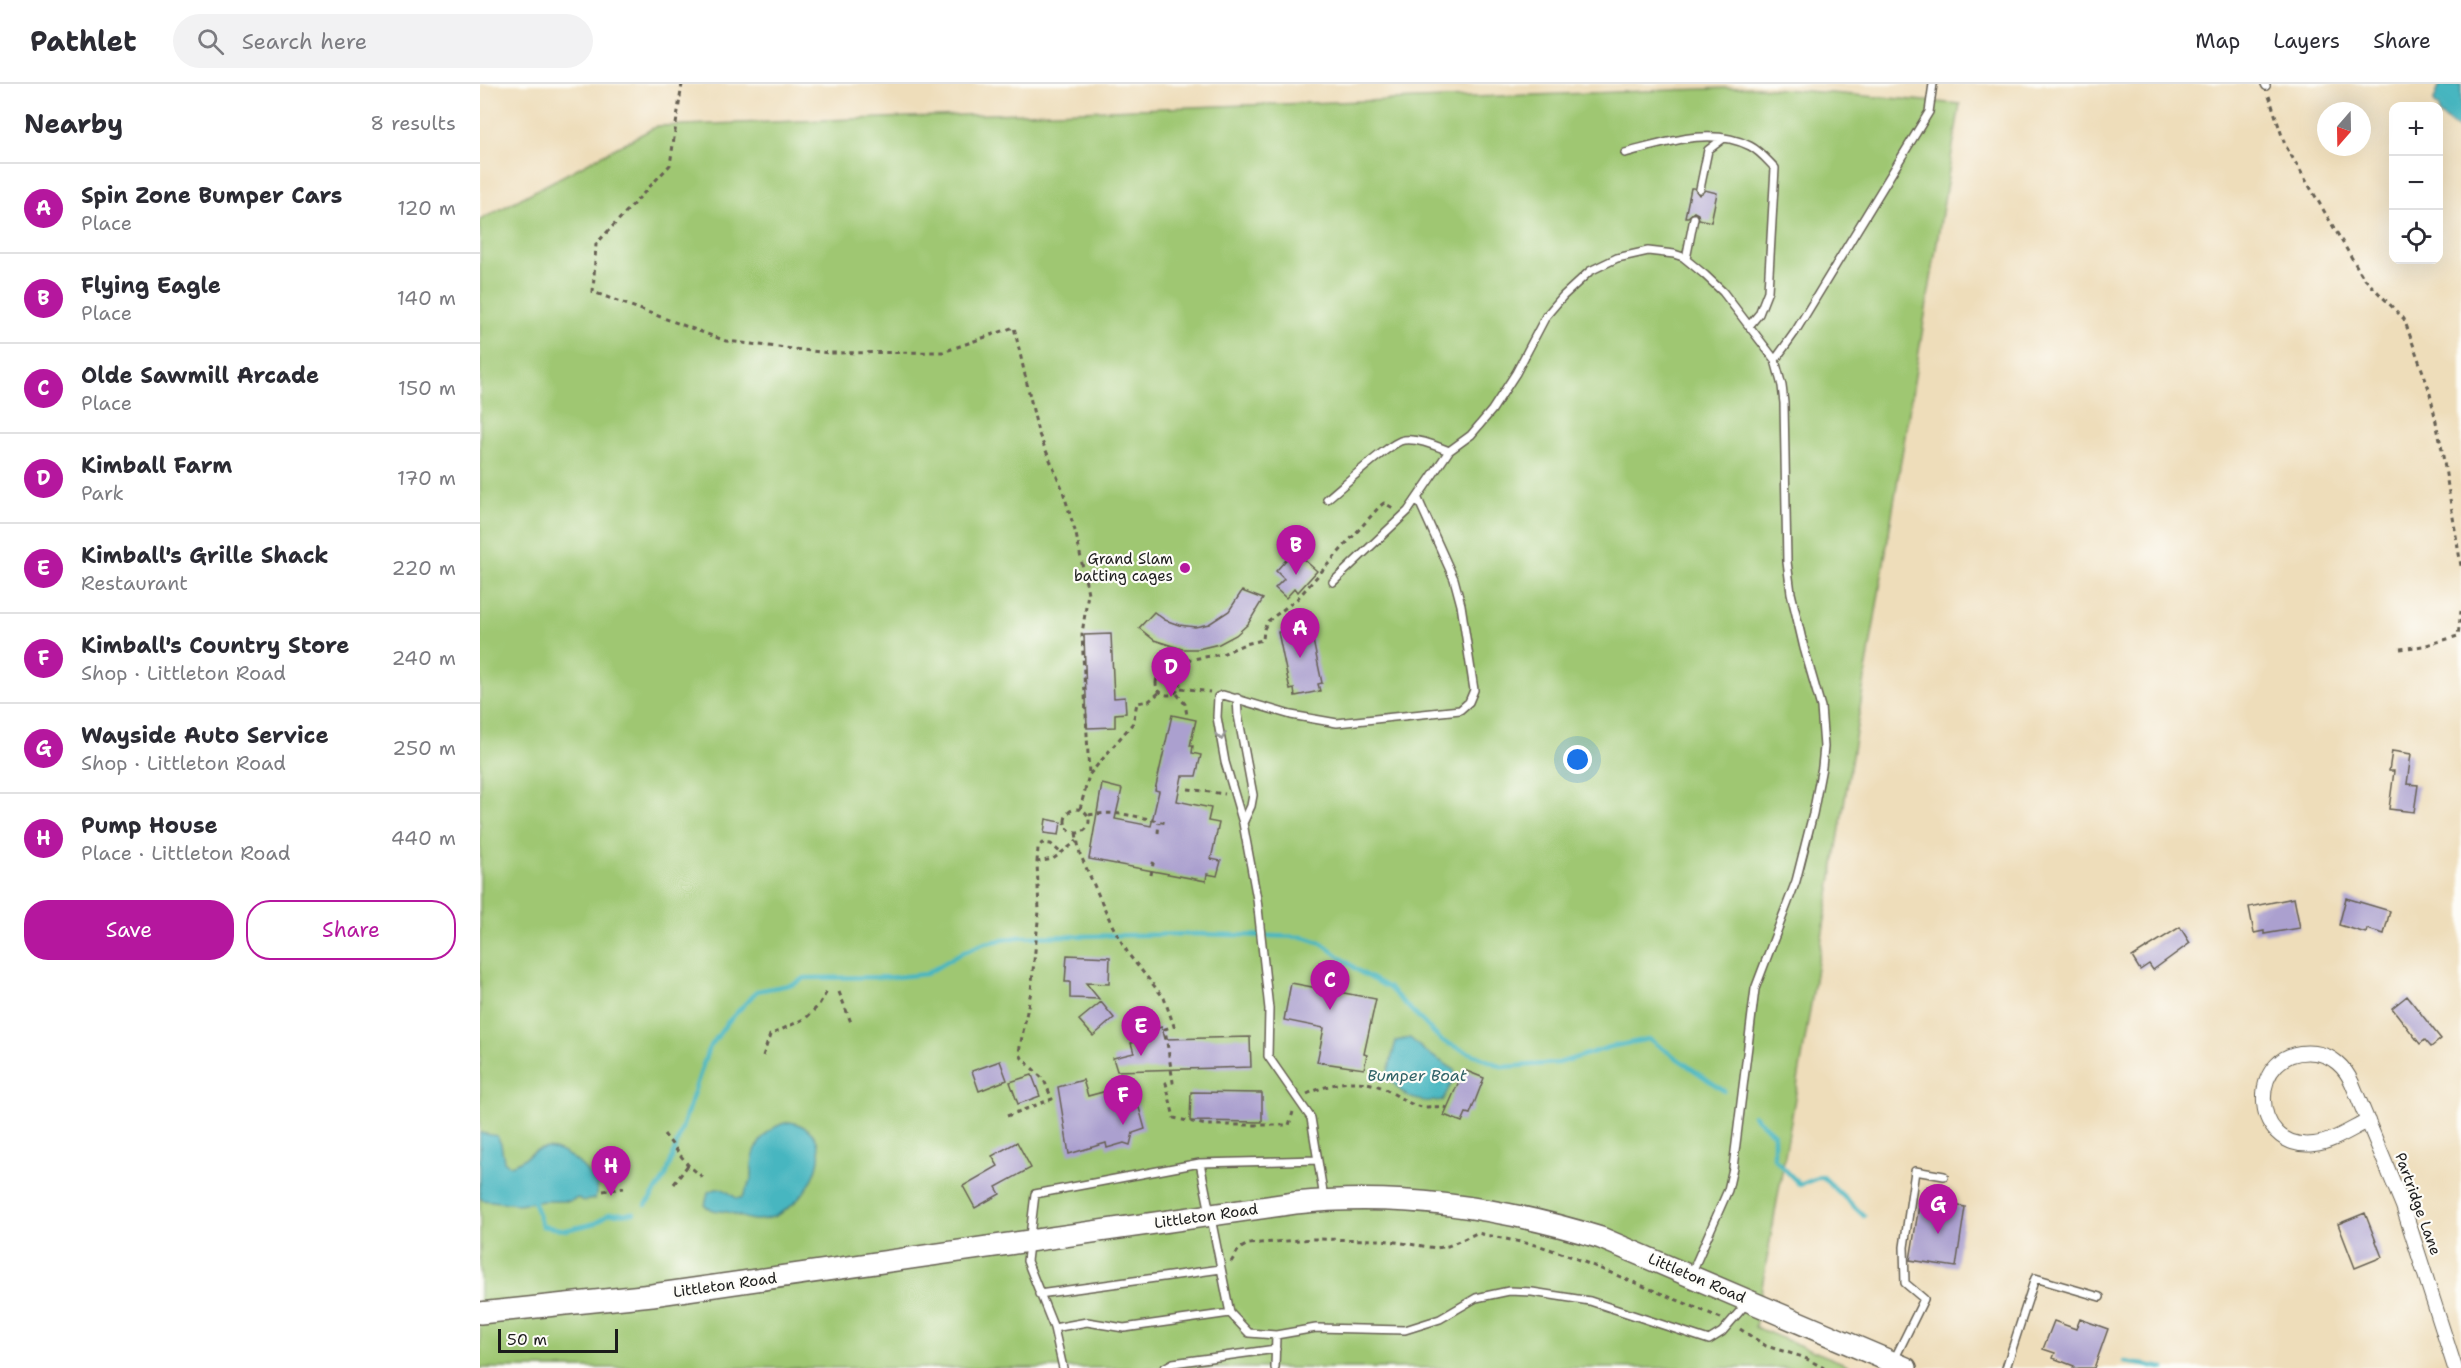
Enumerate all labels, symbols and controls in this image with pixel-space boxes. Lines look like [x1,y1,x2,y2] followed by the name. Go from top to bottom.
[173,14,593,68] search box
[30,22,137,60] text: Pathlet
[194,25,227,58] icon: search
[242,27,367,56] text: Search here
[2195,27,2240,55] text: Map
[2273,27,2340,55] text: Layers
[2373,27,2431,55] text: Share
[2317,102,2371,156] north arrow
[2389,102,2443,264] map controls
[2389,102,2443,156] button: +
[24,106,123,141] text: Nearby
[370,110,456,136] text: 8 results
[2389,156,2443,210] button: −
[81,181,342,210] text: Spin Zone Bumper Cars
[36,195,51,221] text: A
[397,195,456,221] text: 120 m
[81,210,132,236] text: Place
[2389,210,2443,264] button: locate
[81,271,221,300] text: Flying Eagle
[37,285,50,311] text: B
[397,285,456,311] text: 140 m
[81,300,132,326] text: Place
[81,361,319,390] text: Olde Sawmill Arcade
[37,375,50,401] text: C
[398,375,456,401] text: 150 m
[81,390,132,416] text: Place
[81,451,232,480] text: Kimball Farm
[36,465,51,491] text: D
[397,465,456,491] text: 170 m
[81,480,124,506] text: Park
[1276,526,1316,575] pin: B
[81,541,329,570] text: Kimball's Grille Shack
[1074,549,1173,586] place label: Grand Slam batting cages
[37,555,50,581] text: E
[392,555,456,581] text: 220 m
[1178,561,1192,575] marker: Grand Slam batting cages
[81,570,188,596] text: Restaurant
[1280,608,1320,658] pin: A
[81,631,349,660] text: Kimball's Country Store
[38,645,49,671] text: F
[391,645,456,671] text: 240 m
[1152,648,1190,697] pin: D
[81,660,286,686] text: Shop · Littleton Road
[81,721,329,750] text: Wayside Auto Service
[1214,731,1226,740] one-way arrow
[35,735,52,761] text: G
[392,735,456,761] text: 250 m
[1563,745,1592,774] your location
[81,750,286,776] text: Shop · Littleton Road
[81,811,218,840] text: Pump House
[36,825,51,851] text: H
[391,825,456,851] text: 440 m
[81,840,290,866] text: Place · Littleton Road
[24,900,234,960] button: Save
[246,900,456,960] button: Share
[1310,960,1350,1010] pin: C
[1122,1006,1160,1056] pin: E
[1367,1065,1467,1086] water label: Bumper Boat
[1104,1076,1142,1125] pin: F
[592,1146,630,1196] pin: H
[2390,1150,2446,1258] street label: Partridge Lane
[1918,1184,1958,1234] pin: G
[1153,1199,1260,1233] street label: Littleton Road
[1645,1248,1749,1308] street label: Littleton Road
[672,1268,779,1302] street label: Littleton Road
[498,1326,618,1354] scale bar
[507,1329,547,1350] text: 50 m

